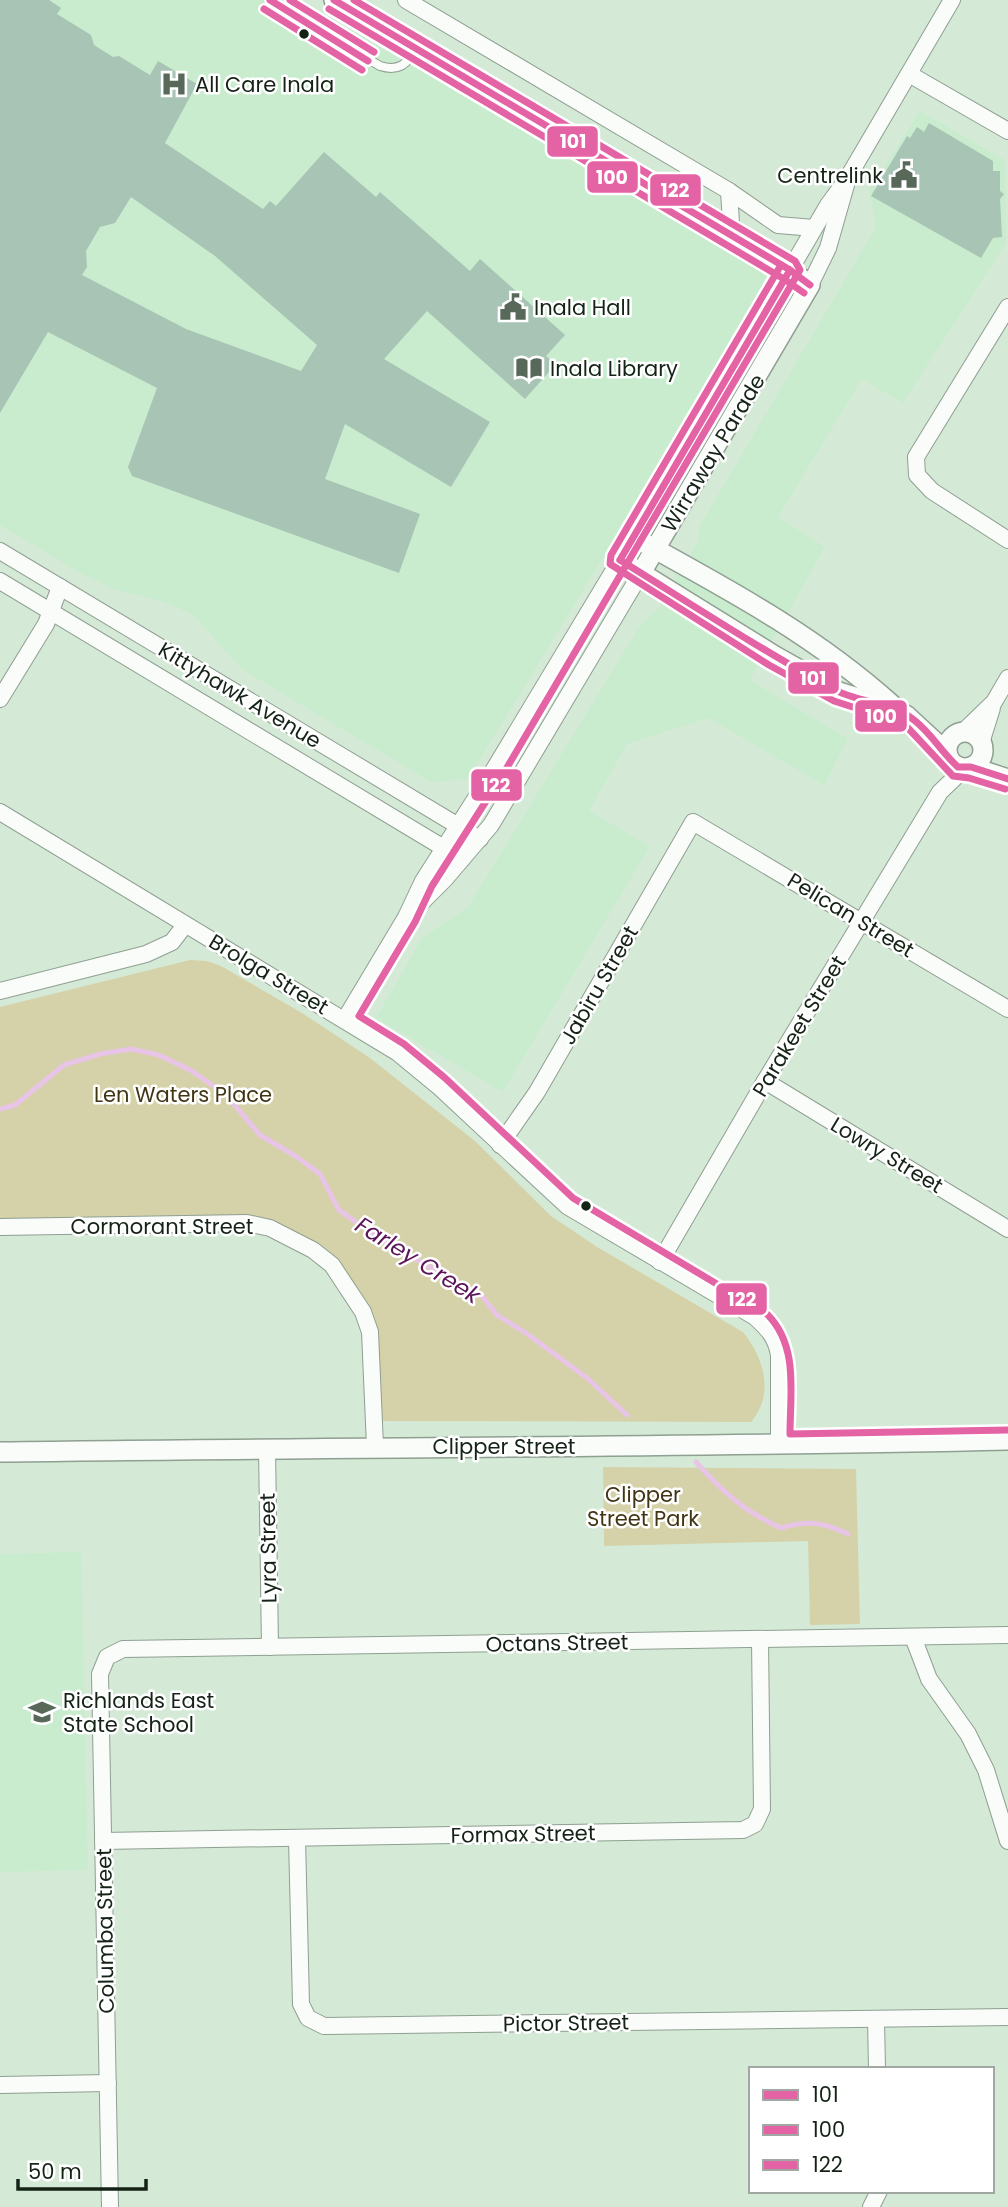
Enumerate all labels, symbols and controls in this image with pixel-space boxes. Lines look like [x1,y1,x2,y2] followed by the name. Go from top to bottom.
[297,27,311,41] unlabelled marker
[159,69,189,99] hospital icon: All Care Inala
[195,70,334,99] place label: All Care Inala
[546,125,599,158] line badge: 101
[560,128,586,155] text: 101
[586,160,639,194] line badge: 100
[889,160,919,190] public building icon: Centrelink
[777,161,883,190] place label: Centrelink
[596,164,628,191] text: 100
[649,173,702,207] line badge: 122
[661,177,690,204] text: 122
[498,292,528,322] public building icon: Inala Hall
[534,293,631,322] place label: Inala Hall
[514,353,544,383] library icon: Inala Library
[550,354,678,383] place label: Inala Library
[654,368,772,538] street label: Wirraway Parade
[153,635,327,755] street label: Kittyhawk Avenue
[787,661,840,695] line badge: 101
[800,665,826,692] text: 101
[854,699,908,733] line badge: 100
[865,703,897,730] text: 100
[470,768,523,802] line badge: 122
[482,772,511,799] text: 122
[782,866,920,964] street label: Pelican Street
[553,920,645,1050] street label: Jabiru Street
[204,927,334,1021] street label: Brolga Street
[745,950,853,1102] street label: Parakeet Street
[94,1080,272,1109] park label: Len Waters Place
[825,1110,949,1200] street label: Lowry Street
[579,1199,593,1213] unlabelled marker
[349,1209,488,1312] water label: Farley Creek
[71,1212,253,1241] street label: Cormorant Street
[715,1282,768,1316] line badge: 122
[728,1286,757,1313] text: 122
[433,1432,575,1461] street label: Clipper Street
[587,1480,699,1533] park label: Clipper Street Park
[253,1493,283,1603] street label: Lyra Street
[485,1627,629,1659] street label: Octans Street
[63,1686,214,1739] place label: Richlands East State School
[27,1697,57,1727] school or university icon: Richlands East State School
[450,1818,596,1850] street label: Formax Street
[89,1848,121,2014] street label: Columba Street
[503,2007,629,2039] street label: Pictor Street
[749,2067,994,2193] legend
[812,2080,839,2109] text: 101
[812,2115,845,2144] text: 100
[18,2148,145,2192] scale bar
[812,2150,843,2179] text: 122
[28,2157,82,2186] text: 50 m

